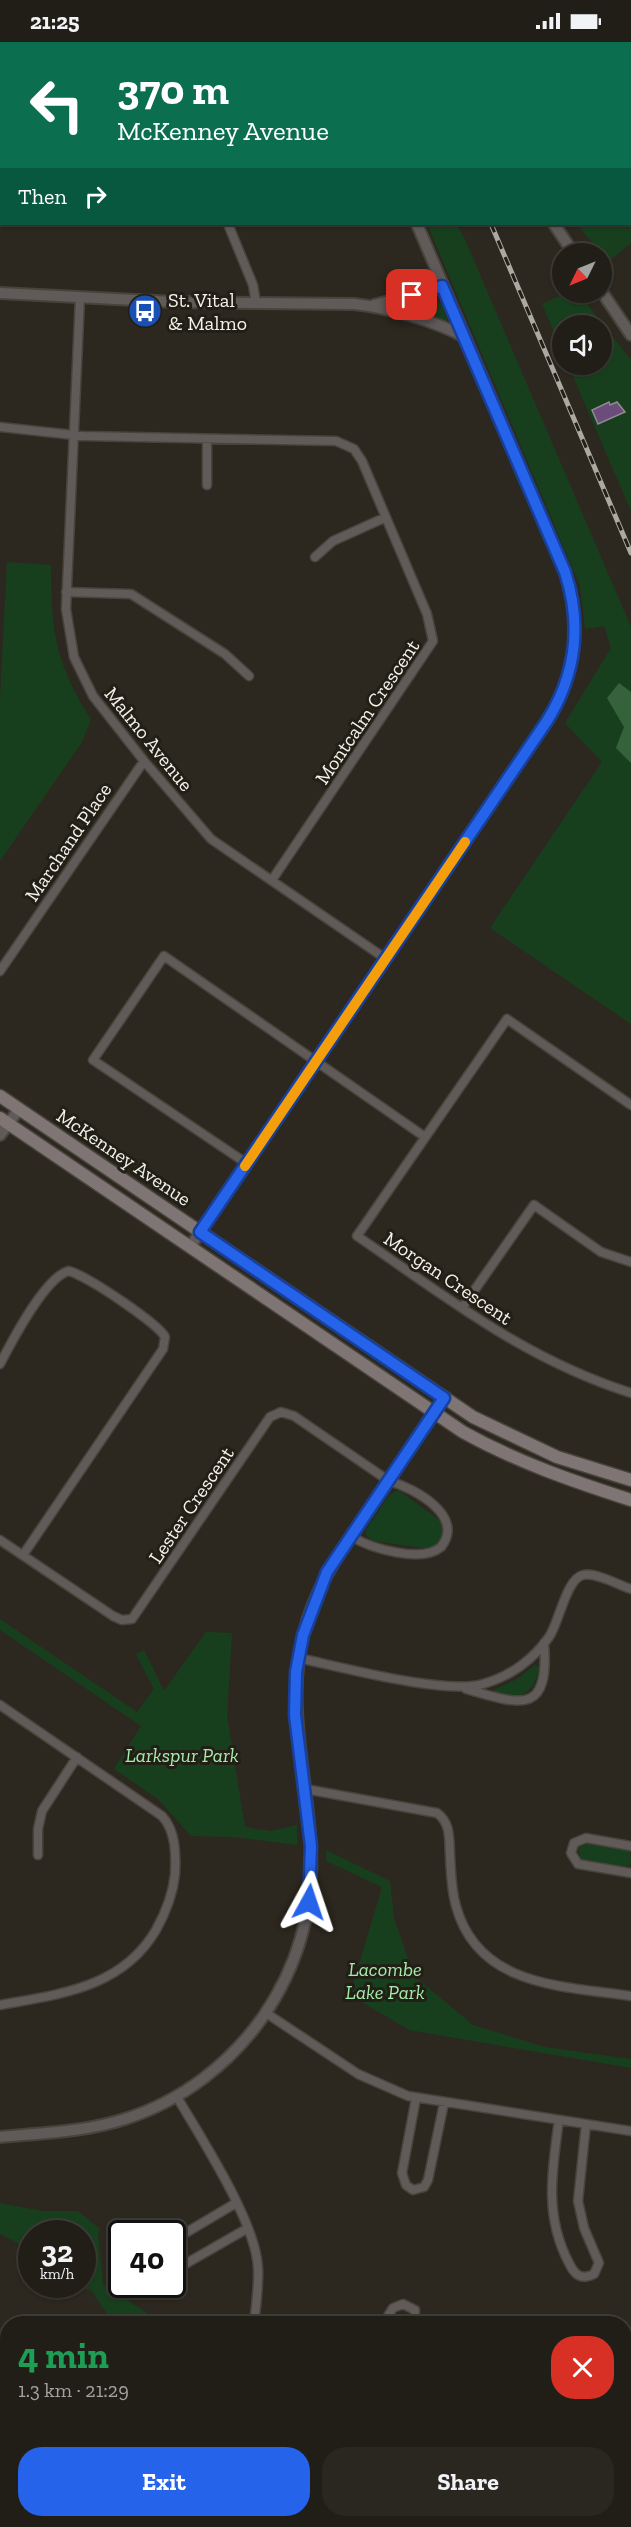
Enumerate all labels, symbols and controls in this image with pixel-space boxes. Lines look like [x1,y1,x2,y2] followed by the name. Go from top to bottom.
[30,8,79,35] text: 21:25
[117,64,229,115] text: 370 m
[18,66,96,144] icon: left
[117,115,329,147] text: McKenney Avenue
[79,180,112,213] icon: right
[18,183,67,210] text: Then
[552,243,612,303] north arrow
[552,243,612,375] map controls
[386,269,437,320] pin
[395,278,428,311] icon: arrive
[168,288,247,335] place label: St. Vital & Malmo
[127,293,163,329] bus stop icon: St. Vital & Malmo
[552,315,612,375] button: sound
[310,635,425,789] street label: Montcalm Crescent
[100,682,198,796] street label: Malmo Avenue
[20,778,116,906] street label: Marchand Place
[52,1103,196,1211] street label: McKenney Avenue
[379,1226,517,1330] street label: Morgan Crescent
[143,1442,239,1568] street label: Lester Crescent
[125,1743,239,1767] park label: Larkspur Park
[277,1870,341,1934] position arrow
[345,1957,425,2004] park label: Lacombe Lake Park
[108,2220,186,2298] speed limit sign: 40
[41,2234,73,2270] text: 32
[40,2265,74,2283] text: km/h
[18,2334,109,2377] text: 4 min
[551,2336,614,2399] button: close
[18,2378,129,2402] text: 1.3 km · 21:29
[18,2447,310,2516] button: Exit
[322,2447,614,2516] button: Share

